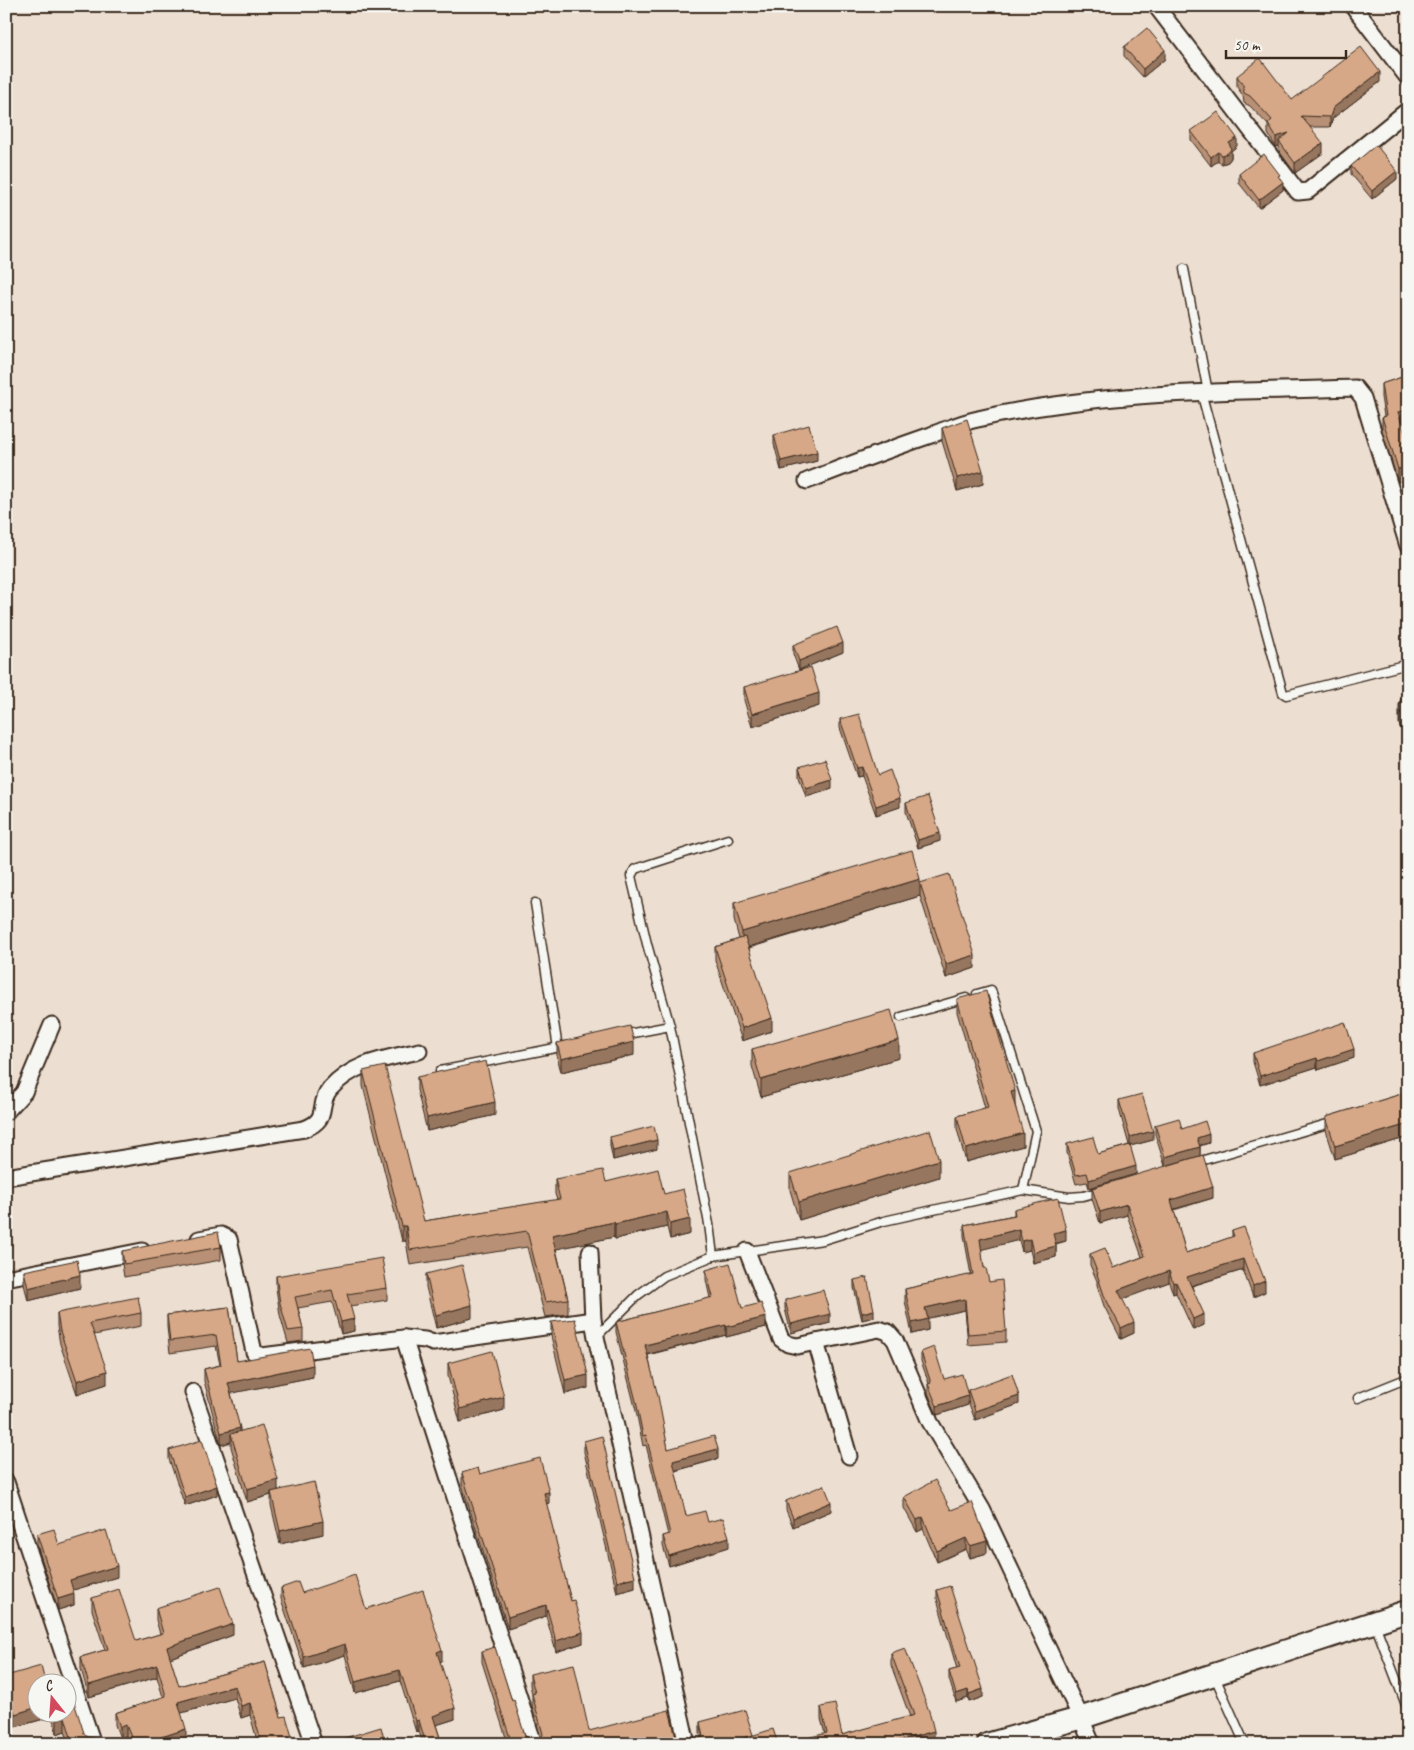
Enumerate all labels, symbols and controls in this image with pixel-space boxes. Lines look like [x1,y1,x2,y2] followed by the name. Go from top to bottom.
[1226,28,1346,60] scale bar
[1234,36,1261,55] text: 50 m
[28,1672,78,1722] north arrow
[43,1676,56,1695] text: С

